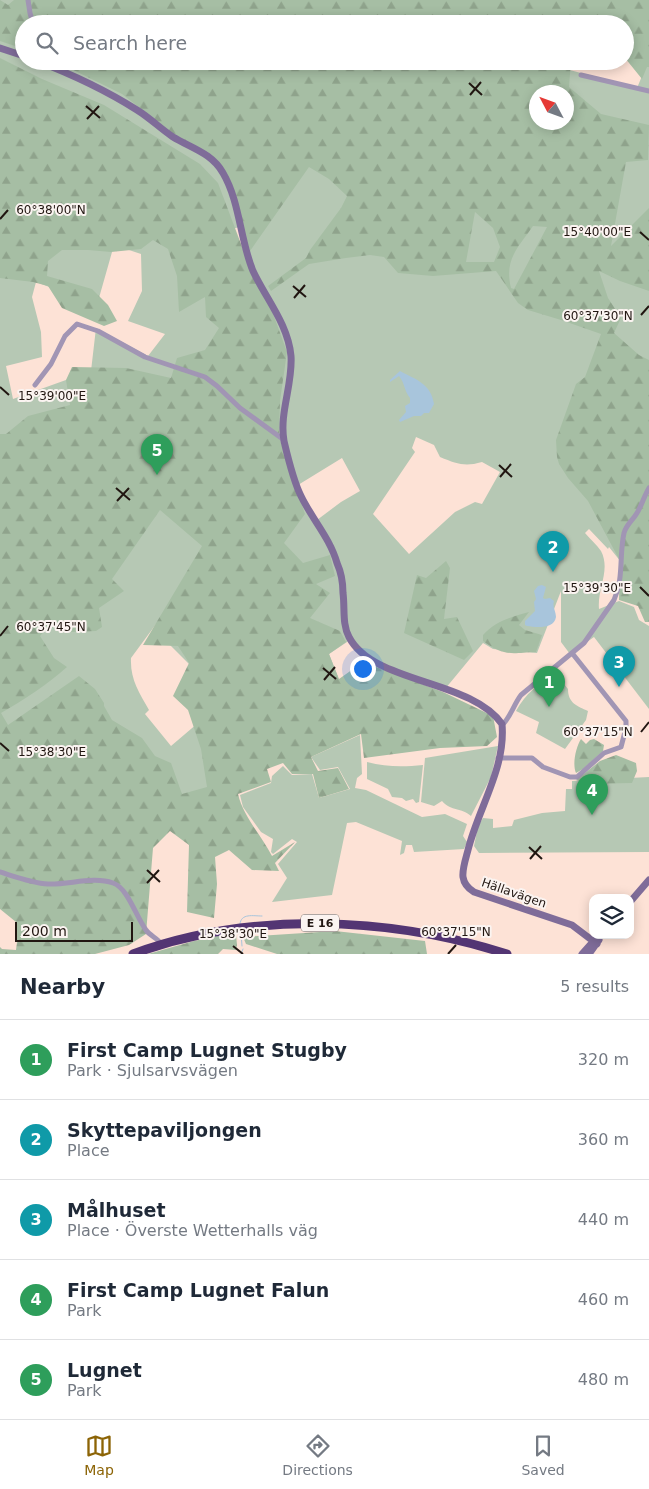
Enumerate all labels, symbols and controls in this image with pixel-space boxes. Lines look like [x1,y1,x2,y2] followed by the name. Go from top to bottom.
[15,15,634,70] search box
[33,29,61,57] icon: search
[73,32,187,54] text: Search here
[529,85,574,130] north arrow
[16,203,86,217] text: 60°38'00"N
[563,225,631,239] text: 15°40'00"E
[563,309,633,323] text: 60°37'30"N
[18,389,86,403] text: 15°39'00"E
[141,434,173,475] pin: 5
[537,531,569,572] pin: 2
[563,581,631,595] text: 15°39'30"E
[16,620,86,634] text: 60°37'45"N
[603,646,635,687] pin: 3
[350,656,376,682] your location
[533,666,565,707] pin: 1
[563,725,633,739] text: 60°37'15"N
[18,745,86,759] text: 15°38'30"E
[576,774,608,815] pin: 4
[480,875,548,911] street label: Hällavägen
[589,894,634,939] map controls
[589,894,634,939] button: layers
[301,914,339,931] road number: E 16
[15,919,132,942] scale bar
[22,923,67,939] text: 200 m
[421,925,491,939] text: 60°37'15"N
[199,927,267,941] text: 15°38'30"E
[20,975,105,999] text: Nearby
[560,977,629,996] text: 5 results
[67,1039,347,1061] text: First Camp Lugnet Stugby
[30,1050,42,1069] text: 1
[578,1050,629,1069] text: 320 m
[67,1061,238,1080] text: Park · Sjulsarvsvägen
[67,1119,262,1141] text: Skyttepaviljongen
[30,1130,42,1149] text: 2
[578,1130,629,1149] text: 360 m
[67,1141,110,1160] text: Place
[67,1199,166,1221] text: Målhuset
[30,1210,42,1229] text: 3
[578,1210,629,1229] text: 440 m
[67,1221,318,1240] text: Place · Överste Wetterhalls väg
[67,1279,329,1301] text: First Camp Lugnet Falun
[30,1290,42,1309] text: 4
[578,1290,629,1309] text: 460 m
[67,1301,102,1320] text: Park
[67,1359,142,1381] text: Lugnet
[30,1370,42,1389] text: 5
[578,1370,629,1389] text: 480 m
[67,1381,102,1400] text: Park
[84,1432,114,1478] tab: Map
[282,1432,353,1478] tab: Directions
[521,1432,565,1478] tab: Saved

